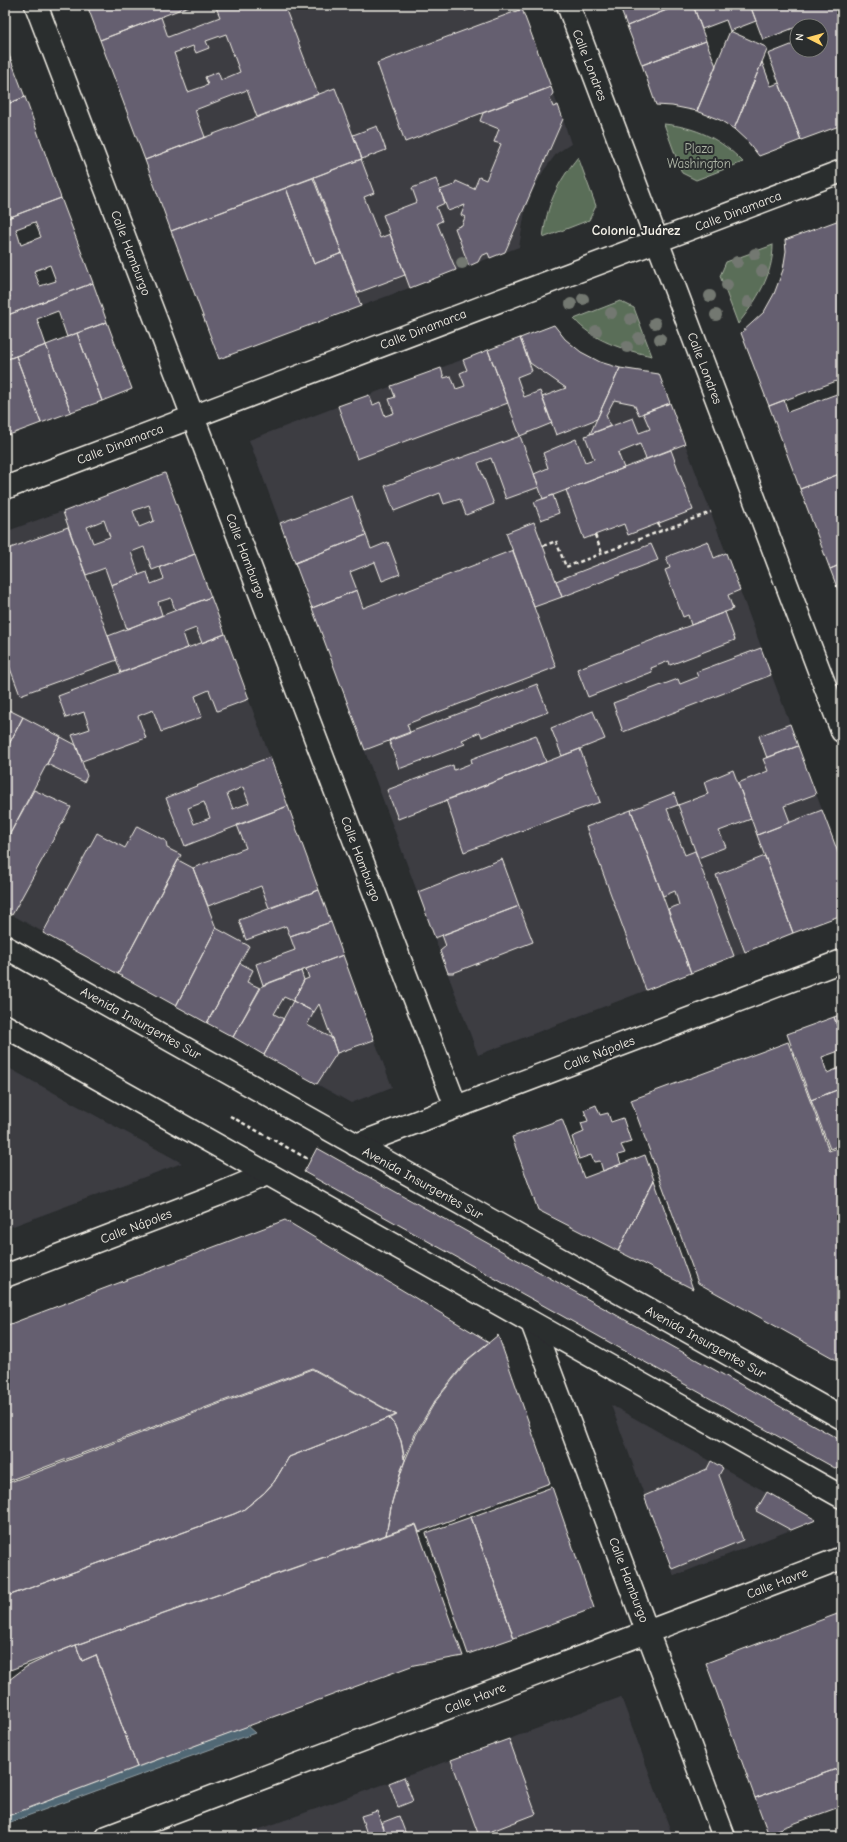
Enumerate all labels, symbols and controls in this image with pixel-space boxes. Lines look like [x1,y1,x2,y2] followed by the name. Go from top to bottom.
[789,18,829,58] north arrow
[570,27,610,103] street label: Calle Londres
[793,33,806,41] text: N
[667,141,731,171] park label: Plaza Washington
[693,188,783,234] street label: Calle Dinamarca
[108,208,154,298] street label: Calle Hamburgo
[592,222,680,239] district label: Colonia Juárez
[378,306,468,352] street label: Calle Dinamarca
[685,330,725,406] street label: Calle Londres
[75,421,165,467] street label: Calle Dinamarca
[223,511,269,601] street label: Calle Hamburgo
[338,814,384,904] street label: Calle Hamburgo
[78,984,205,1063] street label: Avenida Insurgentes Sur
[561,1033,637,1073] street label: Calle Nápoles
[360,1144,487,1223] street label: Avenida Insurgentes Sur
[98,1206,174,1246] street label: Calle Nápoles
[643,1303,770,1382] street label: Avenida Insurgentes Sur
[606,1535,652,1625] street label: Calle Hamburgo
[744,1564,810,1602] street label: Calle Havre
[442,1679,508,1717] street label: Calle Havre

